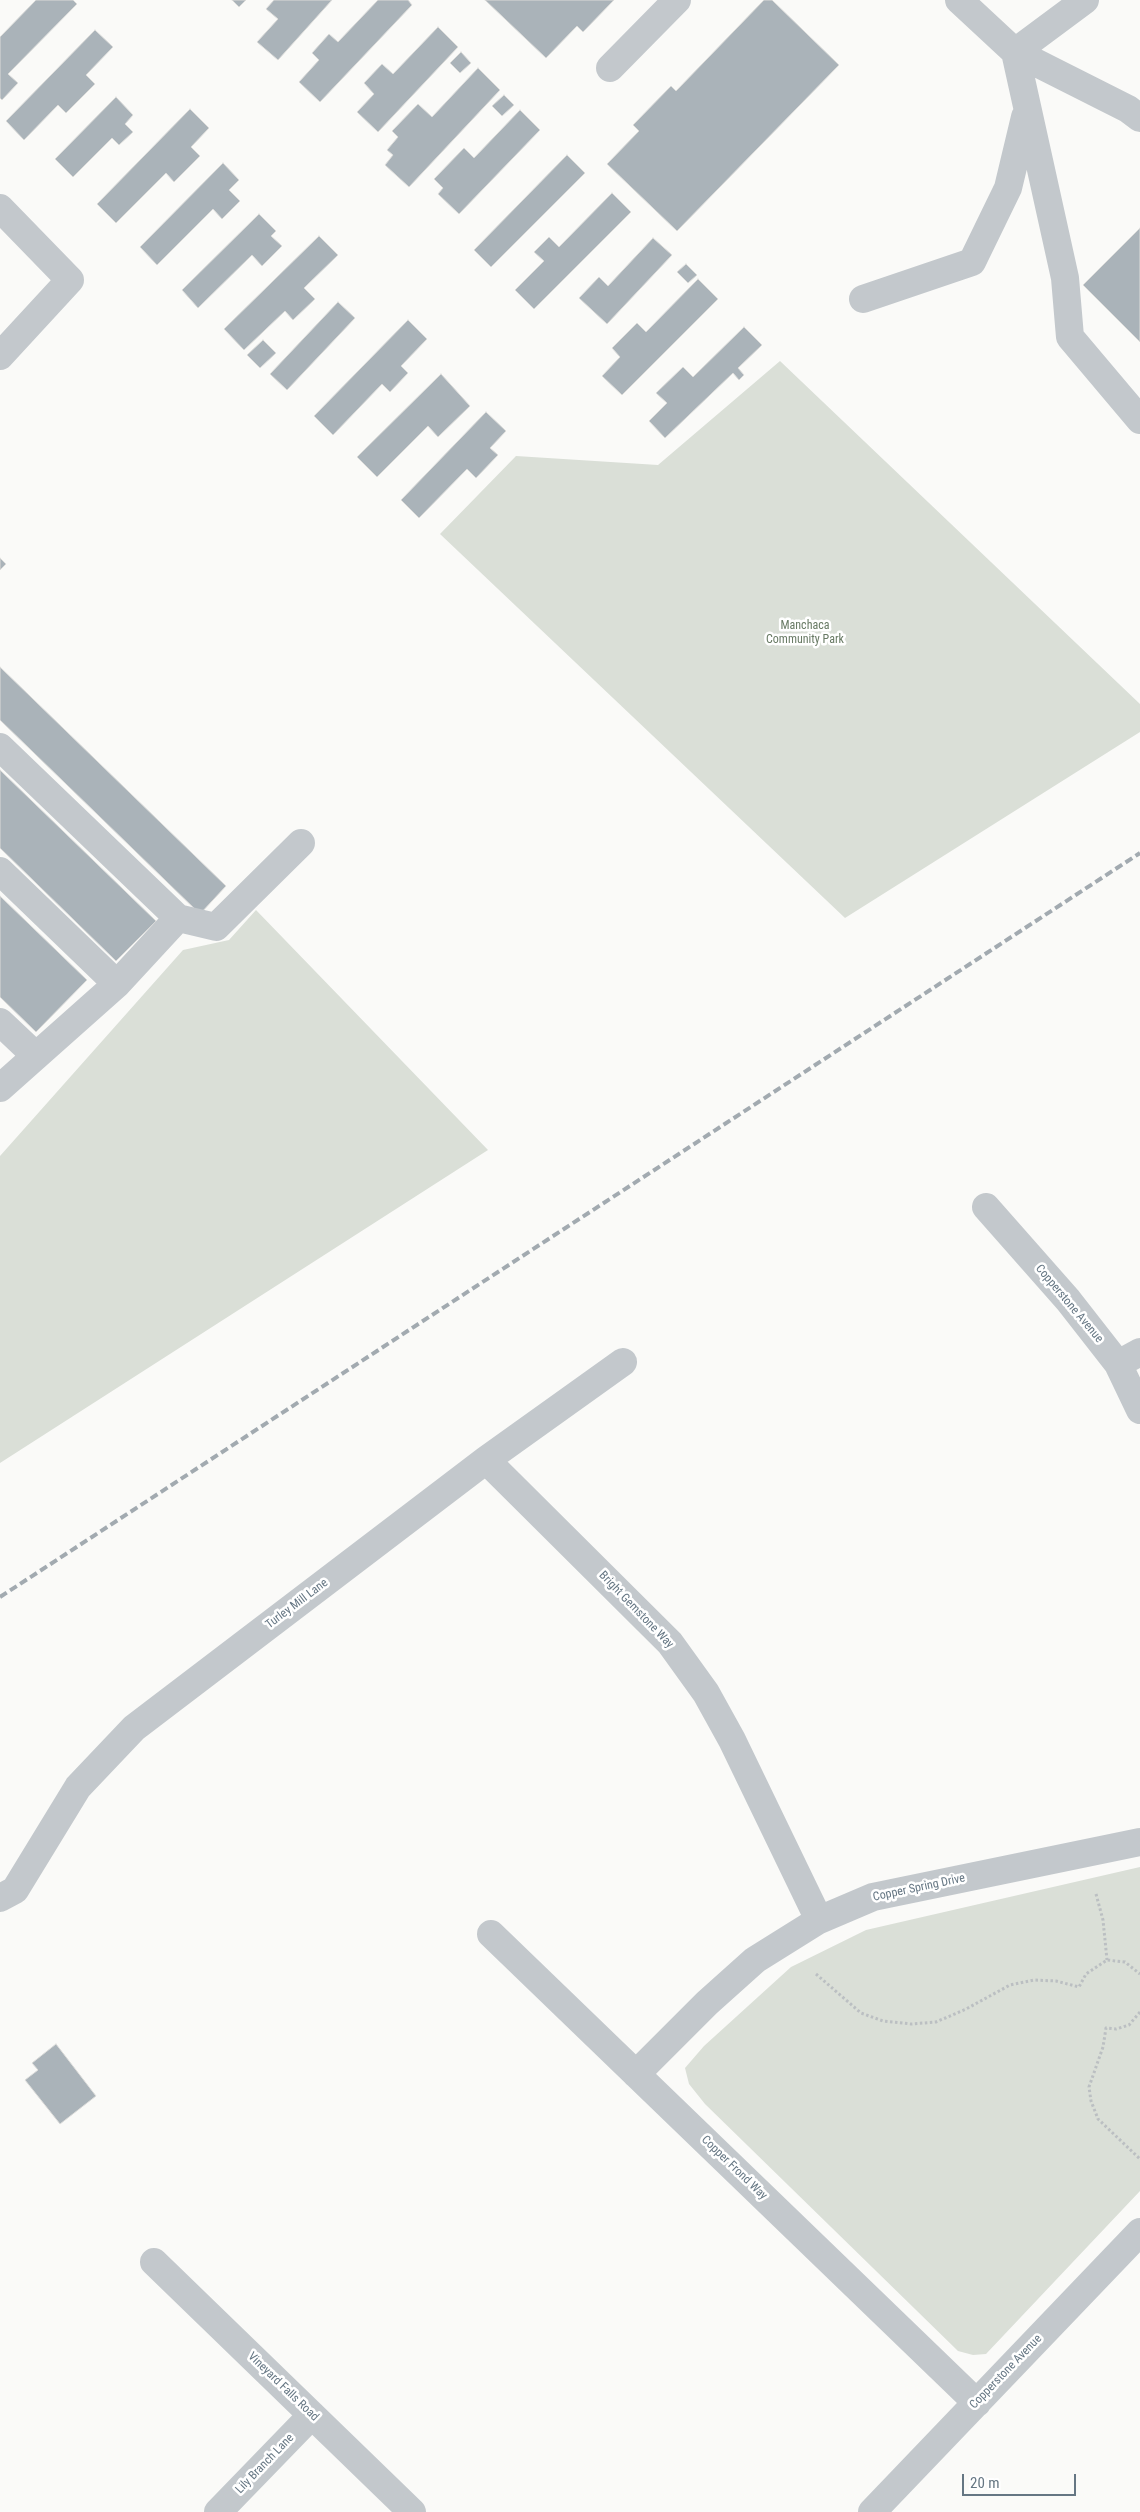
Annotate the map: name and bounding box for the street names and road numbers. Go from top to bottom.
street label: Copperstone Avenue [1032,1262,1106,1346]
street label: Bright Gemstone Way [596,1569,676,1651]
street label: Turley Mill Lane [263,1576,331,1632]
street label: Copper Spring Drive [872,1871,966,1905]
street label: Copper Frond Way [698,2133,770,2203]
street label: Copperstone Avenue [967,2332,1045,2412]
street label: Vineyard Falls Road [245,2350,321,2424]
street label: Lily Branch Lane [233,2431,297,2497]

